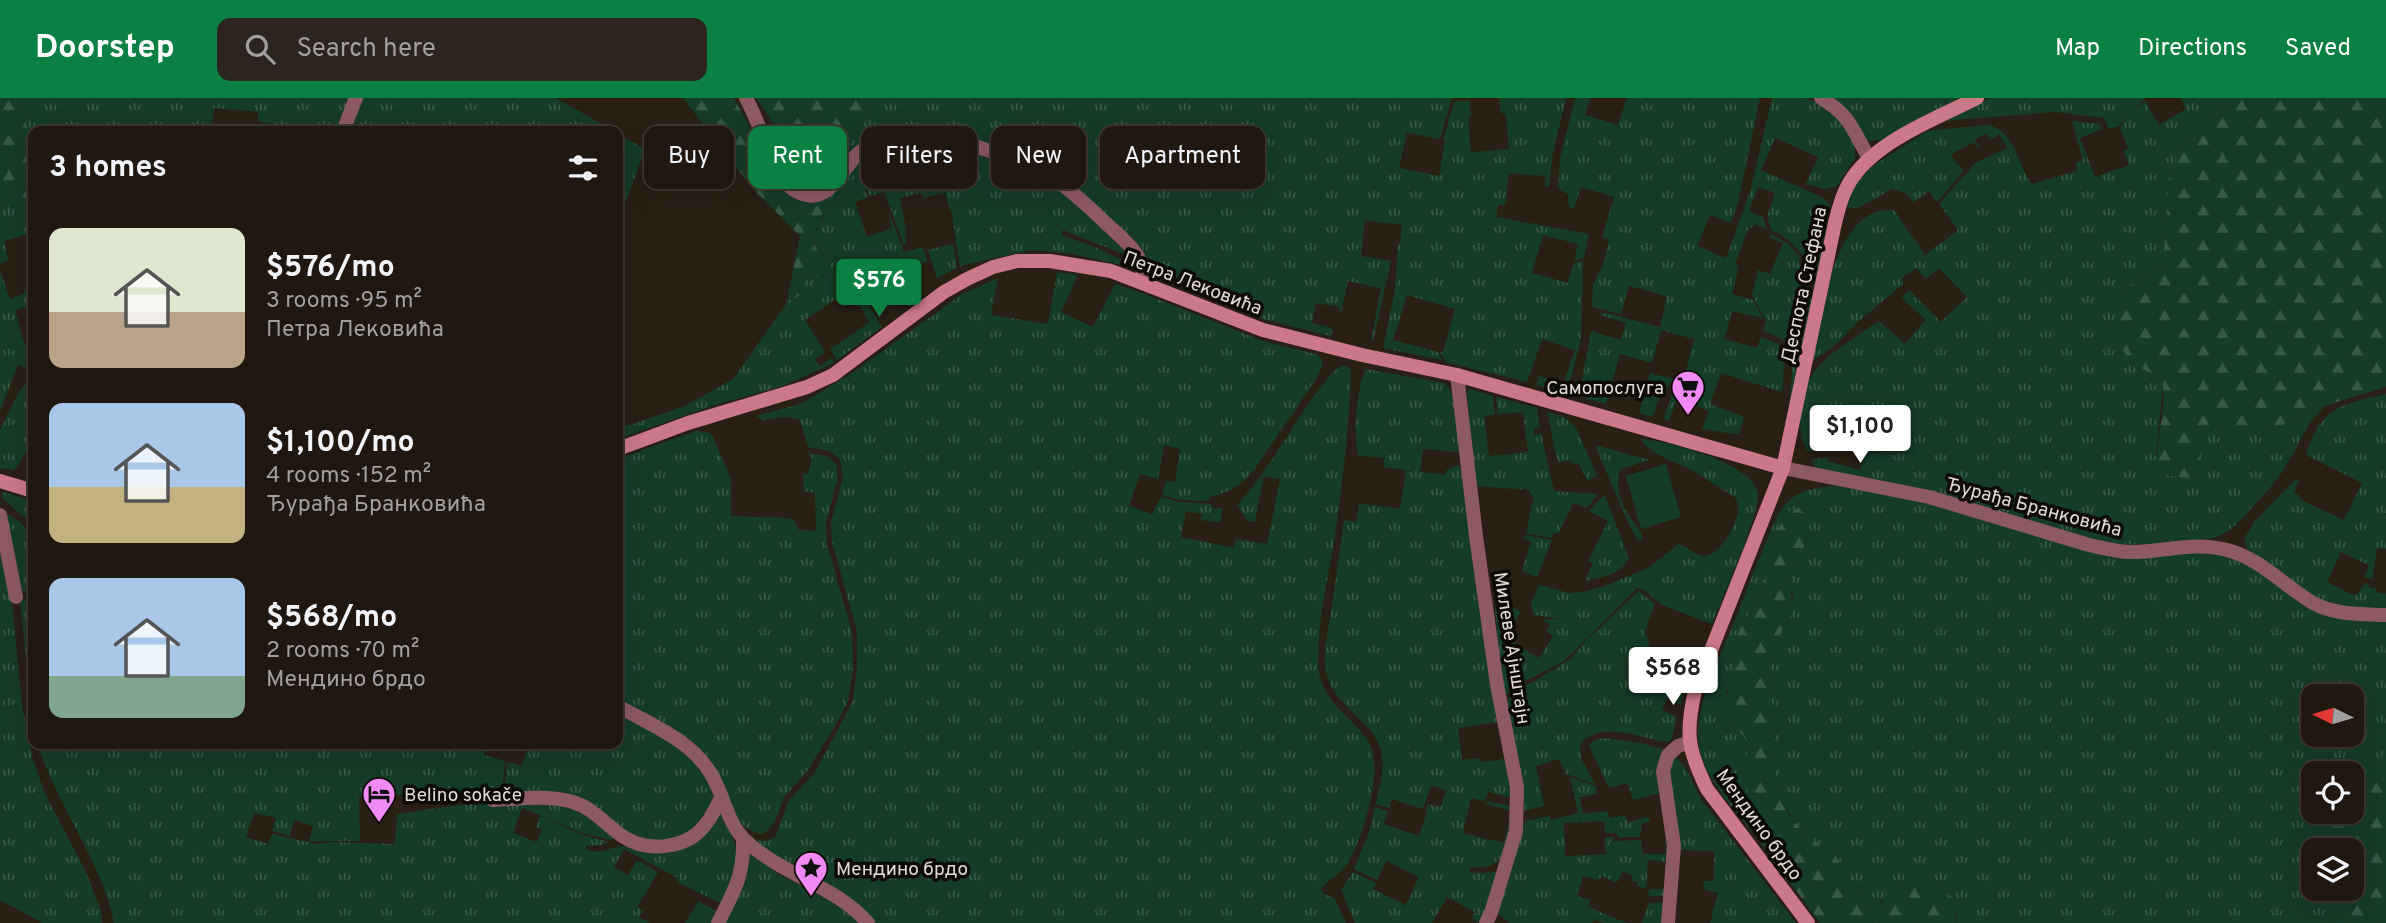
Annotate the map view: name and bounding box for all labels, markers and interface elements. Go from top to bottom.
search box [217,18,707,81]
text: Doorstep [35,28,175,70]
icon: search [241,30,279,68]
text: Search here [297,33,436,66]
text: Map [2055,34,2100,64]
text: Directions [2138,34,2247,64]
text: Saved [2285,34,2351,64]
chip: Buy [644,126,734,189]
chip: Rent [748,126,847,189]
chip: Filters [861,126,977,189]
chip: New [991,126,1086,189]
chip: Apartment [1100,126,1265,189]
icon: filters [564,149,602,187]
text: 3 homes [49,150,167,187]
street label: Деспота Стефана [1777,205,1833,366]
street label: Петра Лековића [1119,246,1265,321]
text: $576/mo [266,250,395,287]
icon: home [105,256,189,340]
pin: $576 [838,260,920,319]
text: $576 [852,267,906,296]
text: 3 rooms · 95 m² [266,287,422,316]
text: Петра Лековића [266,316,444,345]
supermarket icon: Самопослуга [1669,368,1707,417]
place label: Самопослуга [1546,377,1664,401]
pin: $1,100 [1803,406,1917,465]
text: $1,100 [1826,413,1894,442]
text: $1,100/mo [266,425,415,462]
icon: home [105,431,189,515]
text: 4 rooms · 152 m² [266,462,431,491]
street label: Ђурађа Бранковића [1943,473,2124,543]
text: Ђурађа Бранковића [266,491,486,520]
street label: Милеве Ајнштајн [1487,570,1535,726]
text: $568/mo [266,600,397,637]
icon: home [105,606,189,690]
text: 2 rooms · 70 m² [266,637,419,666]
pin: $568 [1632,648,1714,707]
text: $568 [1645,655,1701,684]
text: Мендино брдо [266,666,426,695]
north arrow [2301,684,2364,747]
map controls [2301,684,2364,901]
button: locate [2301,761,2364,824]
street label: Мендино брдо [1710,765,1807,886]
hotel icon: Belino sokače [360,775,398,824]
place label: Belino sokače [404,784,522,808]
button: layers [2301,838,2364,901]
place icon: Мендино брдо [792,849,830,898]
place label: Мендино брдо [836,858,968,882]

